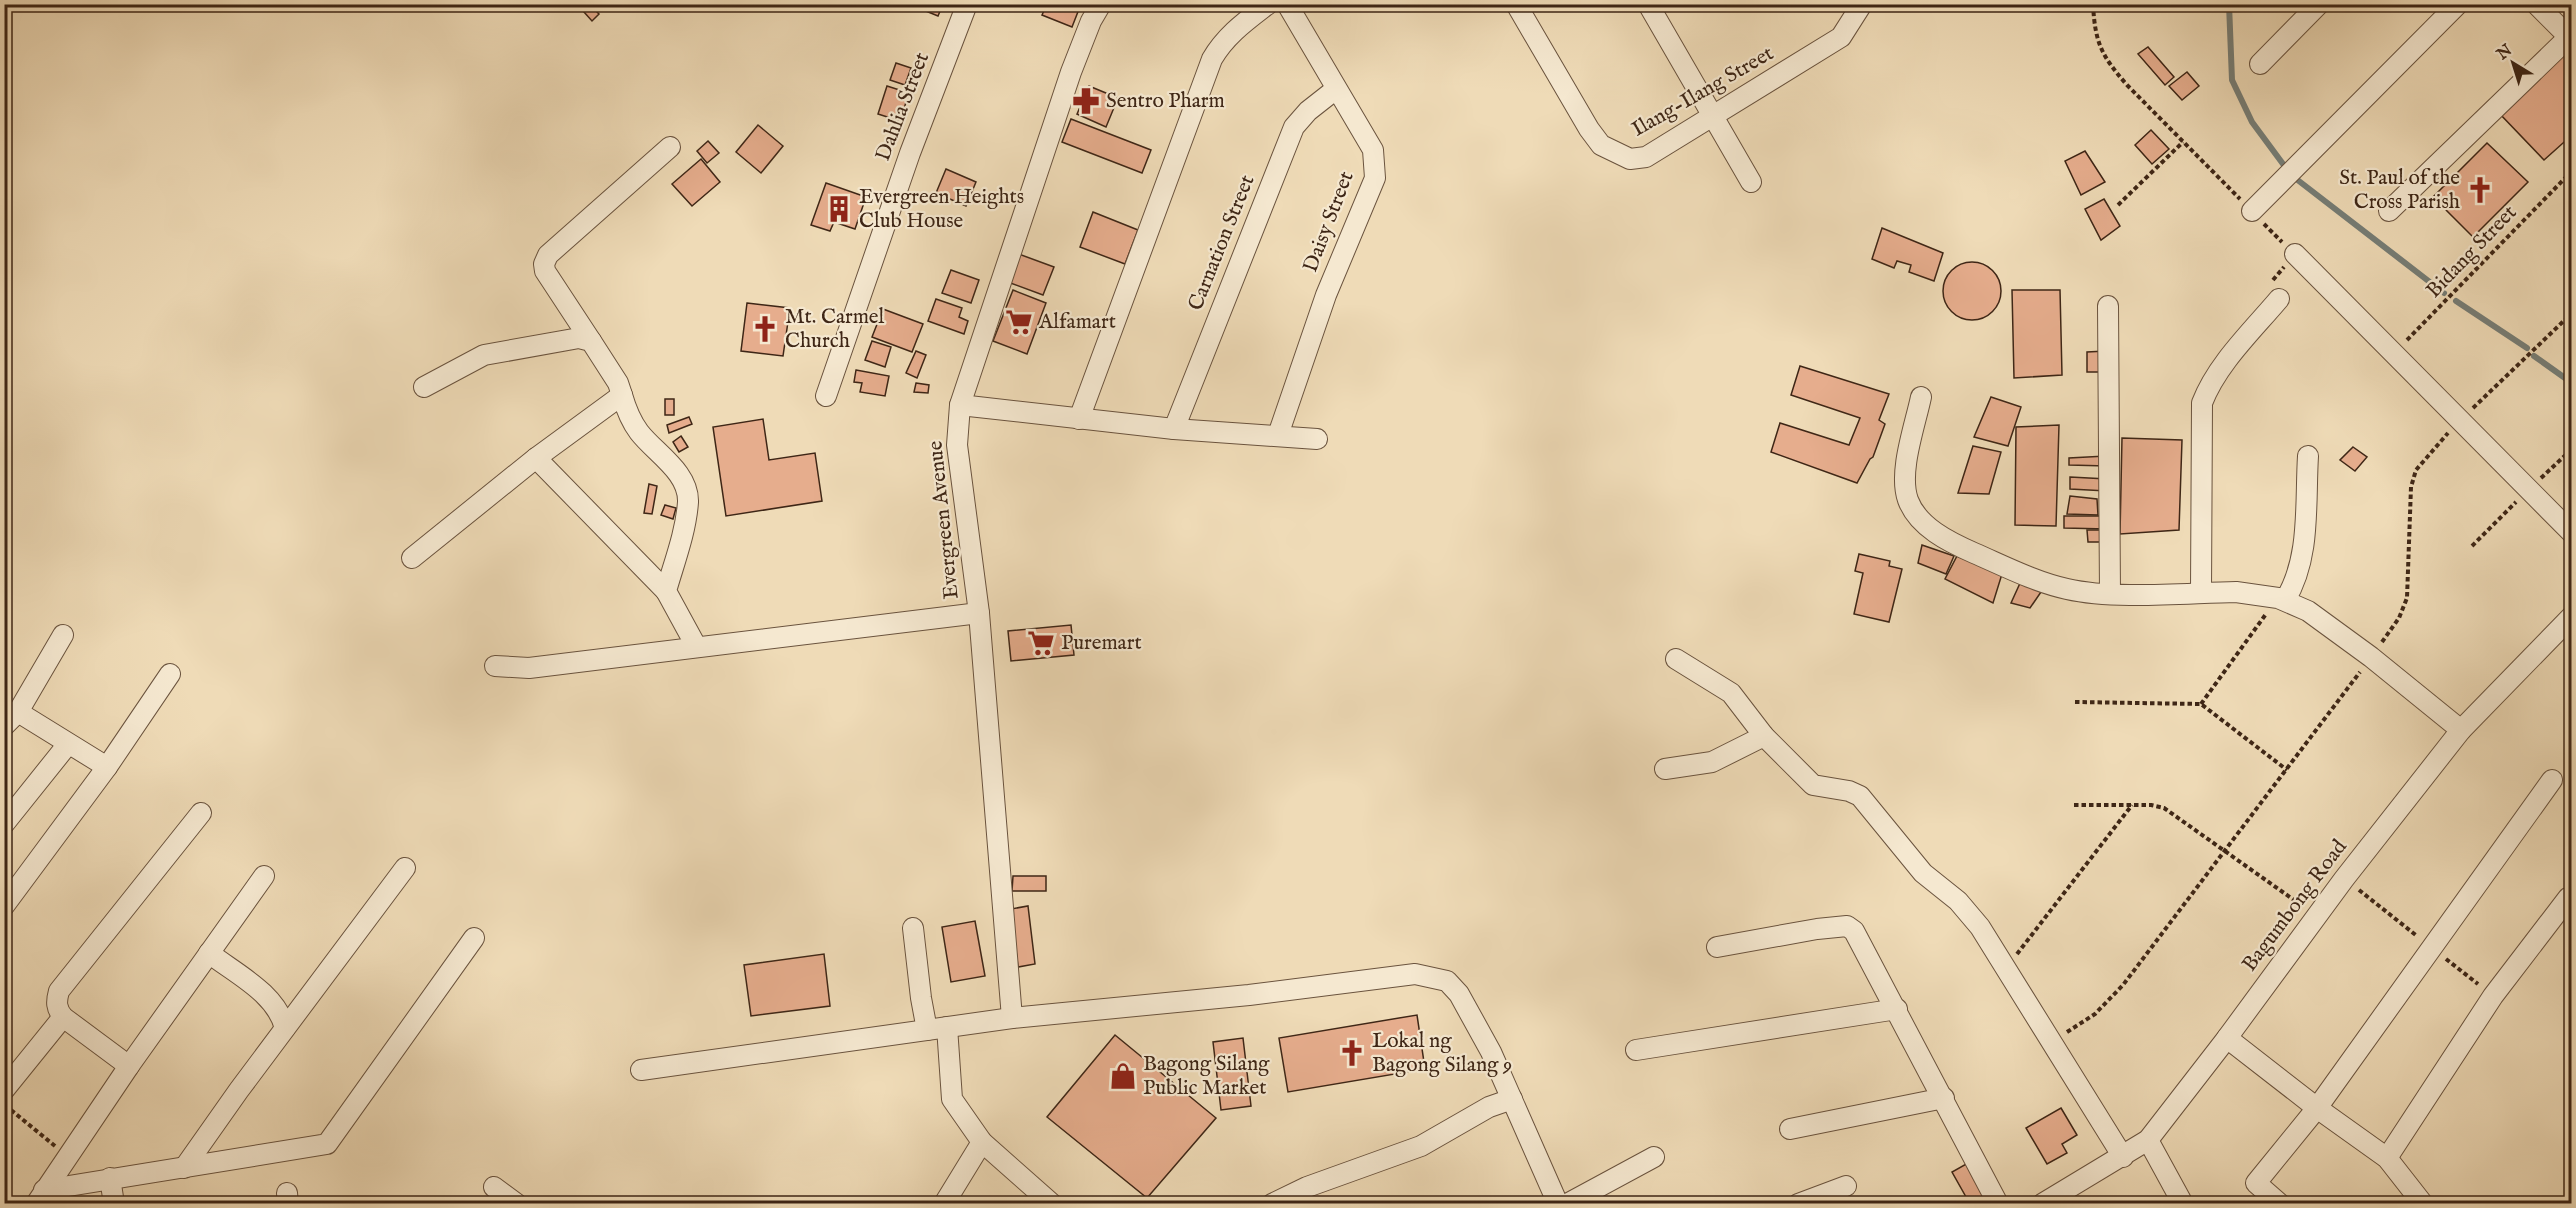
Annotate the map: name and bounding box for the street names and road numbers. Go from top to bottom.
street label: Ilang-Ilang Street [1627,40,1779,144]
street label: Dahlia Street [870,49,936,165]
street label: Daisy Street [1297,168,1361,276]
street label: Carnation Street [1183,171,1261,315]
street label: Bidang Street [2421,200,2523,304]
street label: Evergreen Avenue [922,439,966,601]
street label: Bagumbong Road [2237,834,2354,977]

